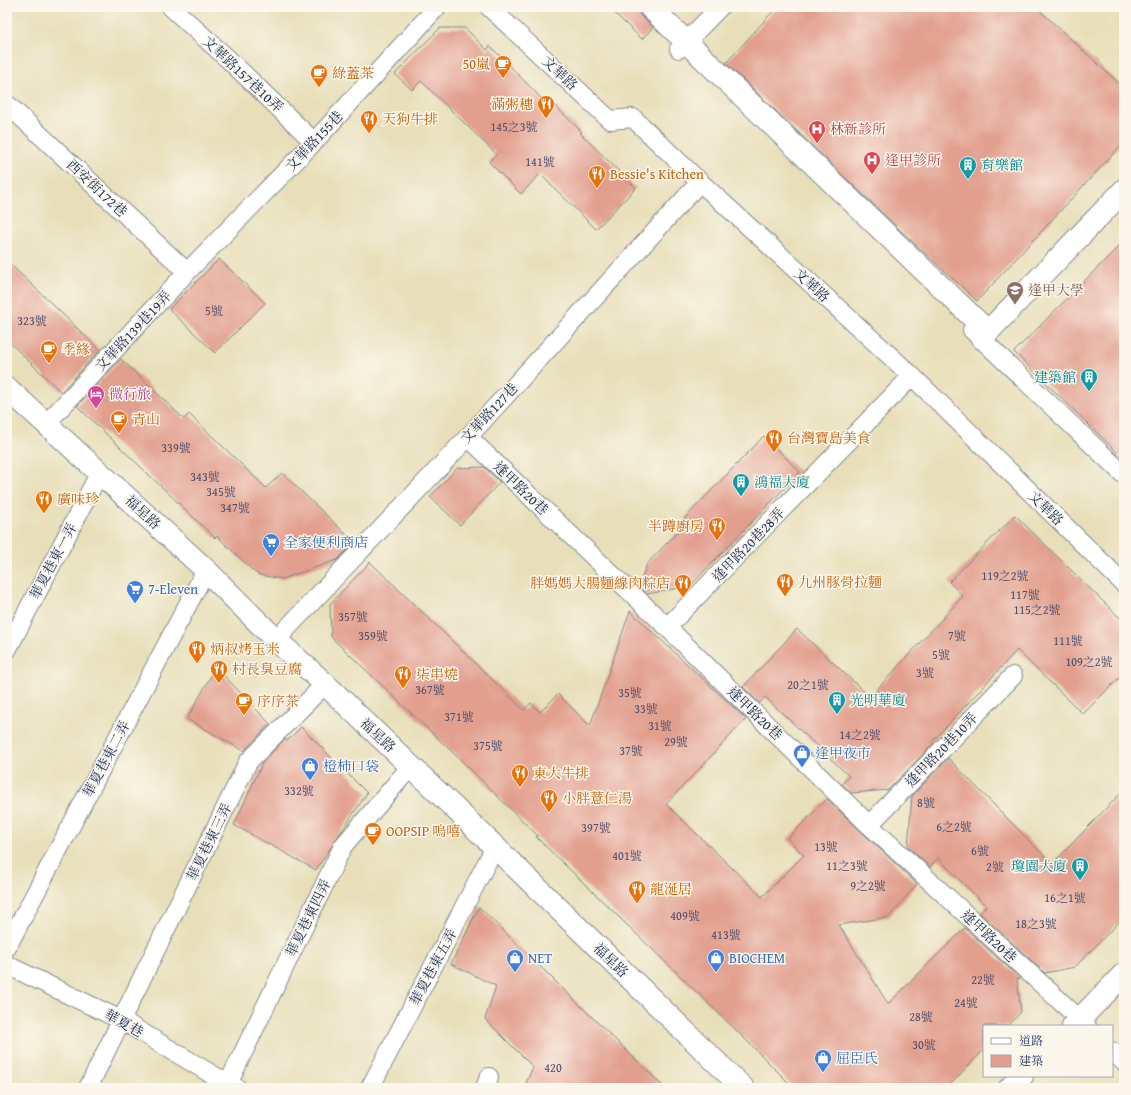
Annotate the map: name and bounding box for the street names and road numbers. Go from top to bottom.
street label: 文華路157巷10弄 [198,31,288,117]
street label: 文華路 [538,51,582,95]
street label: 文華路155巷 [281,106,347,176]
street label: 西安街172巷 [62,155,132,221]
street label: 文華路 [790,264,834,306]
street label: 文華路139巷19弄 [90,286,176,376]
street label: 文華路127巷 [456,378,522,448]
street label: 逢甲路20巷 [489,457,553,519]
street label: 文華路 [1024,486,1068,530]
street label: 福星路 [121,490,165,534]
street label: 逢甲路20巷28弄 [707,503,789,587]
street label: 華夏巷東一弄 [24,519,82,603]
street label: 逢甲路20巷 [723,682,787,744]
street label: 逢甲路20巷10弄 [900,708,982,792]
street label: 福星路 [356,713,400,757]
street label: 華夏巷東二弄 [77,717,135,801]
street label: 華夏巷東三弄 [182,800,236,884]
street label: 華夏巷東四弄 [281,876,335,960]
street label: 逢甲路20巷 [957,905,1021,967]
street label: 華夏巷東五弄 [404,925,462,1009]
street label: 福星路 [589,938,633,982]
street label: 華夏巷 [101,1004,147,1042]

